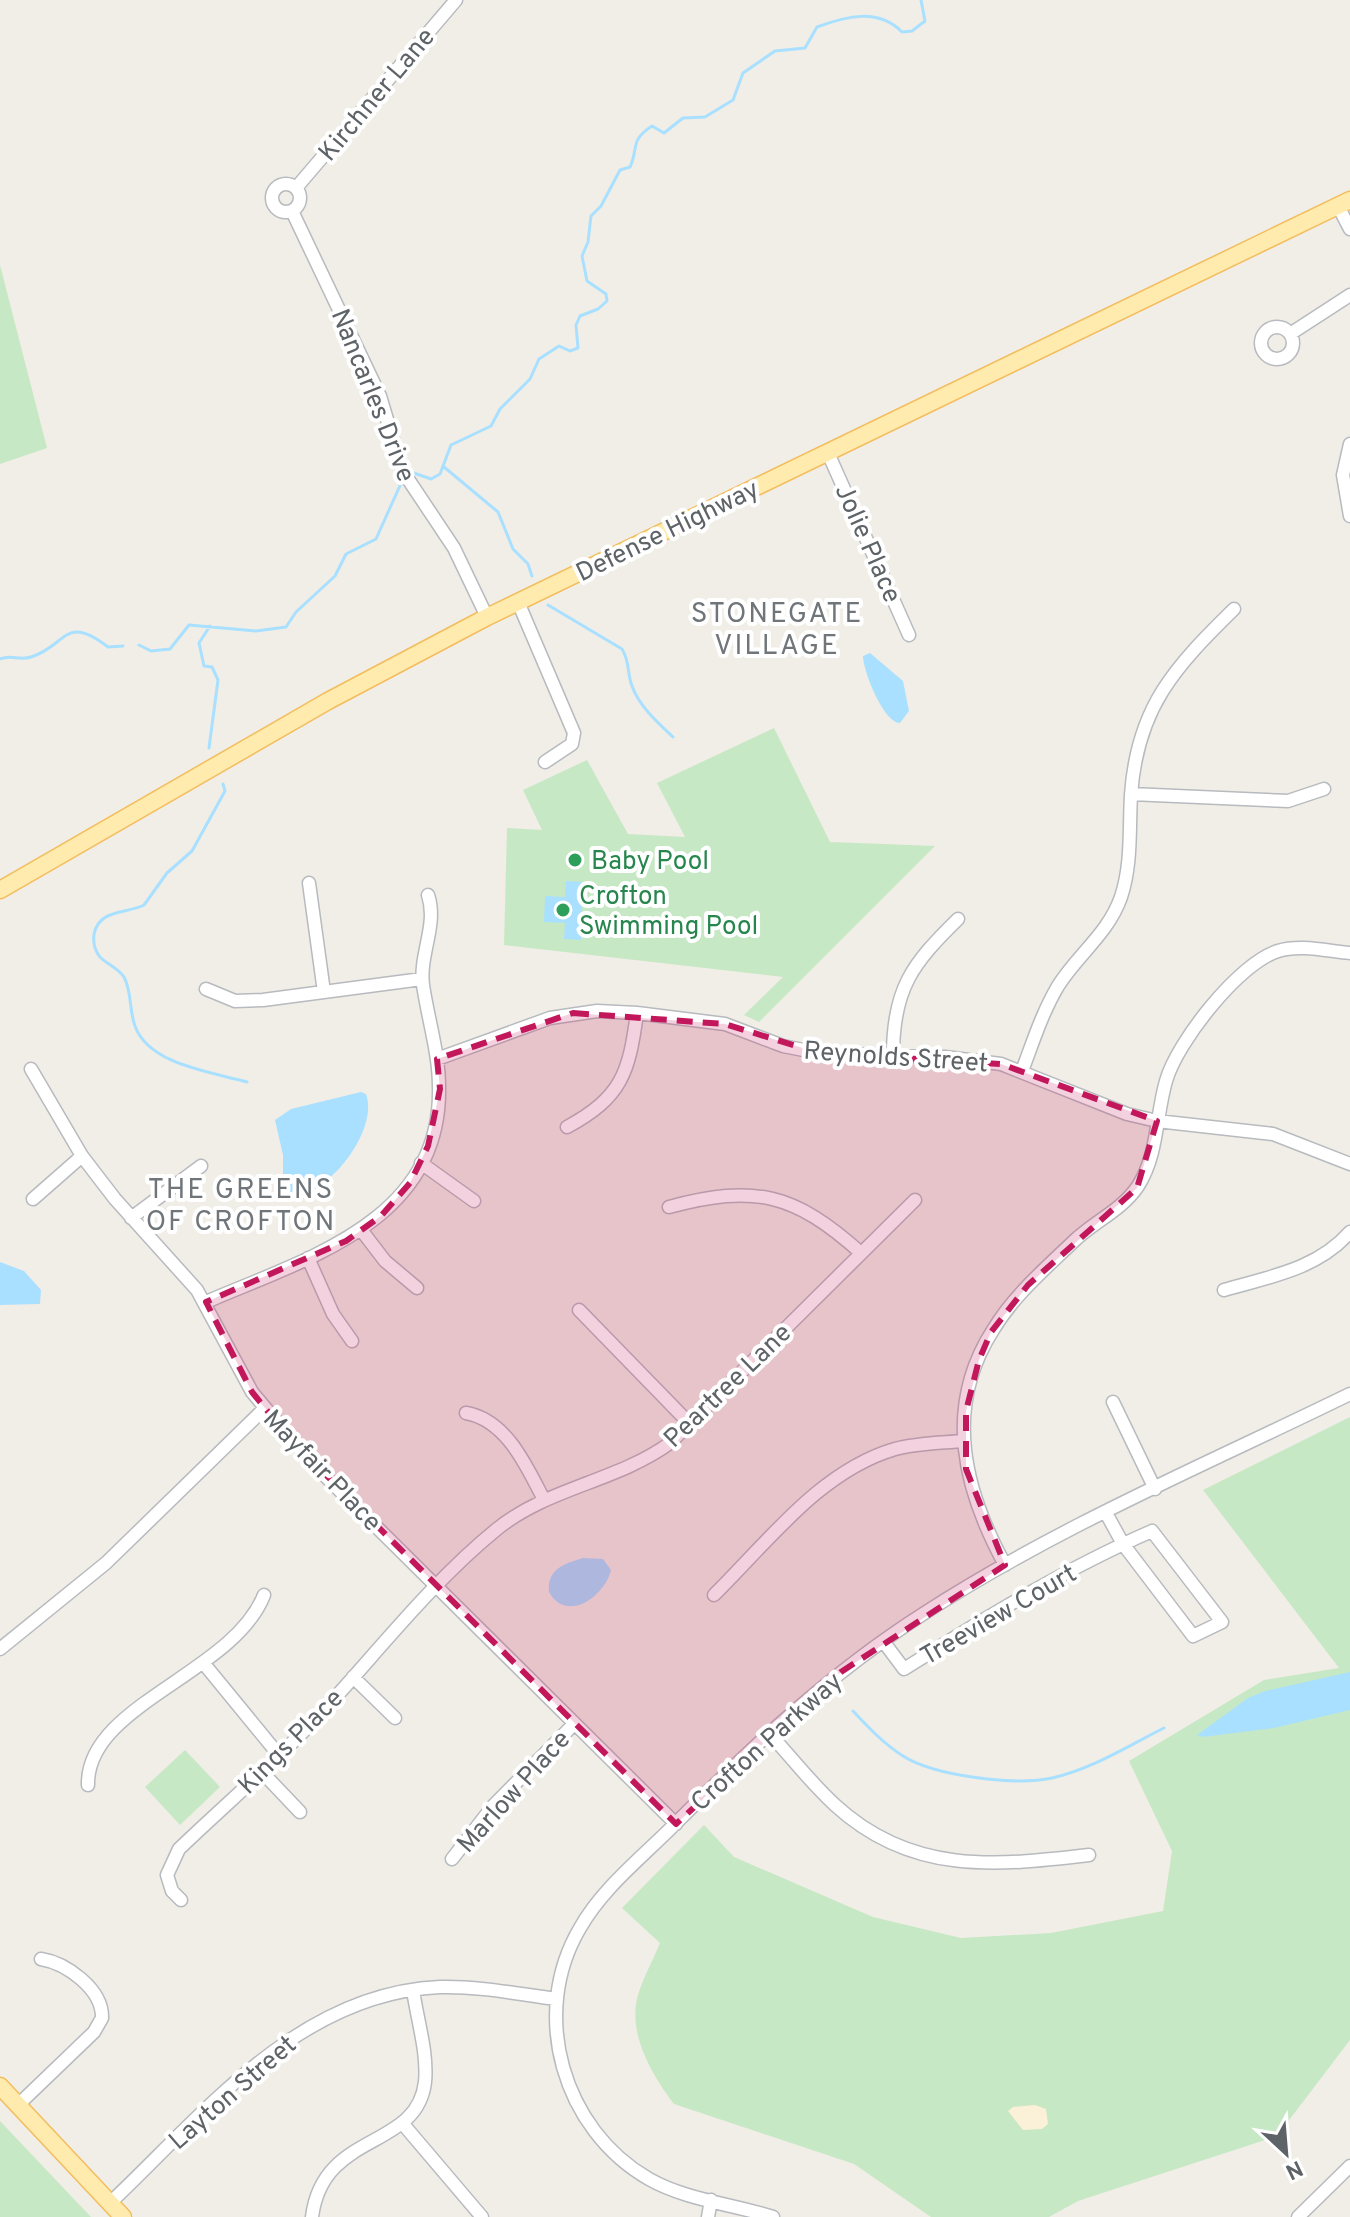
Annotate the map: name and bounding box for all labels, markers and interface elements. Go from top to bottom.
street label: Kirchner Lane [312,22,443,169]
street label: Nancarles Drive [322,305,421,487]
street label: Defense Highway [571,474,765,591]
street label: Jolie Place [826,479,908,609]
district label: STONEGATE VILLAGE [691,597,863,665]
place label: Baby Pool [591,846,709,879]
marker: Baby Pool [566,851,584,869]
place label: Crofton Swimming Pool [579,881,758,944]
marker: Crofton Swimming Pool [554,901,572,919]
street label: Reynolds Street [802,1036,989,1081]
district label: THE GREENS OF CROFTON [146,1173,336,1241]
street label: Peartree Lane [658,1318,800,1456]
street label: Mayfair Place [255,1404,388,1540]
street label: Treeview Court [915,1558,1083,1674]
street label: Crofton Parkway [685,1666,850,1820]
street label: Kings Place [232,1683,352,1803]
street label: Marlow Place [451,1724,579,1861]
street label: Layton Street [163,2029,304,2158]
north arrow [1246,2113,1326,2193]
text: N [1281,2153,1307,2184]

